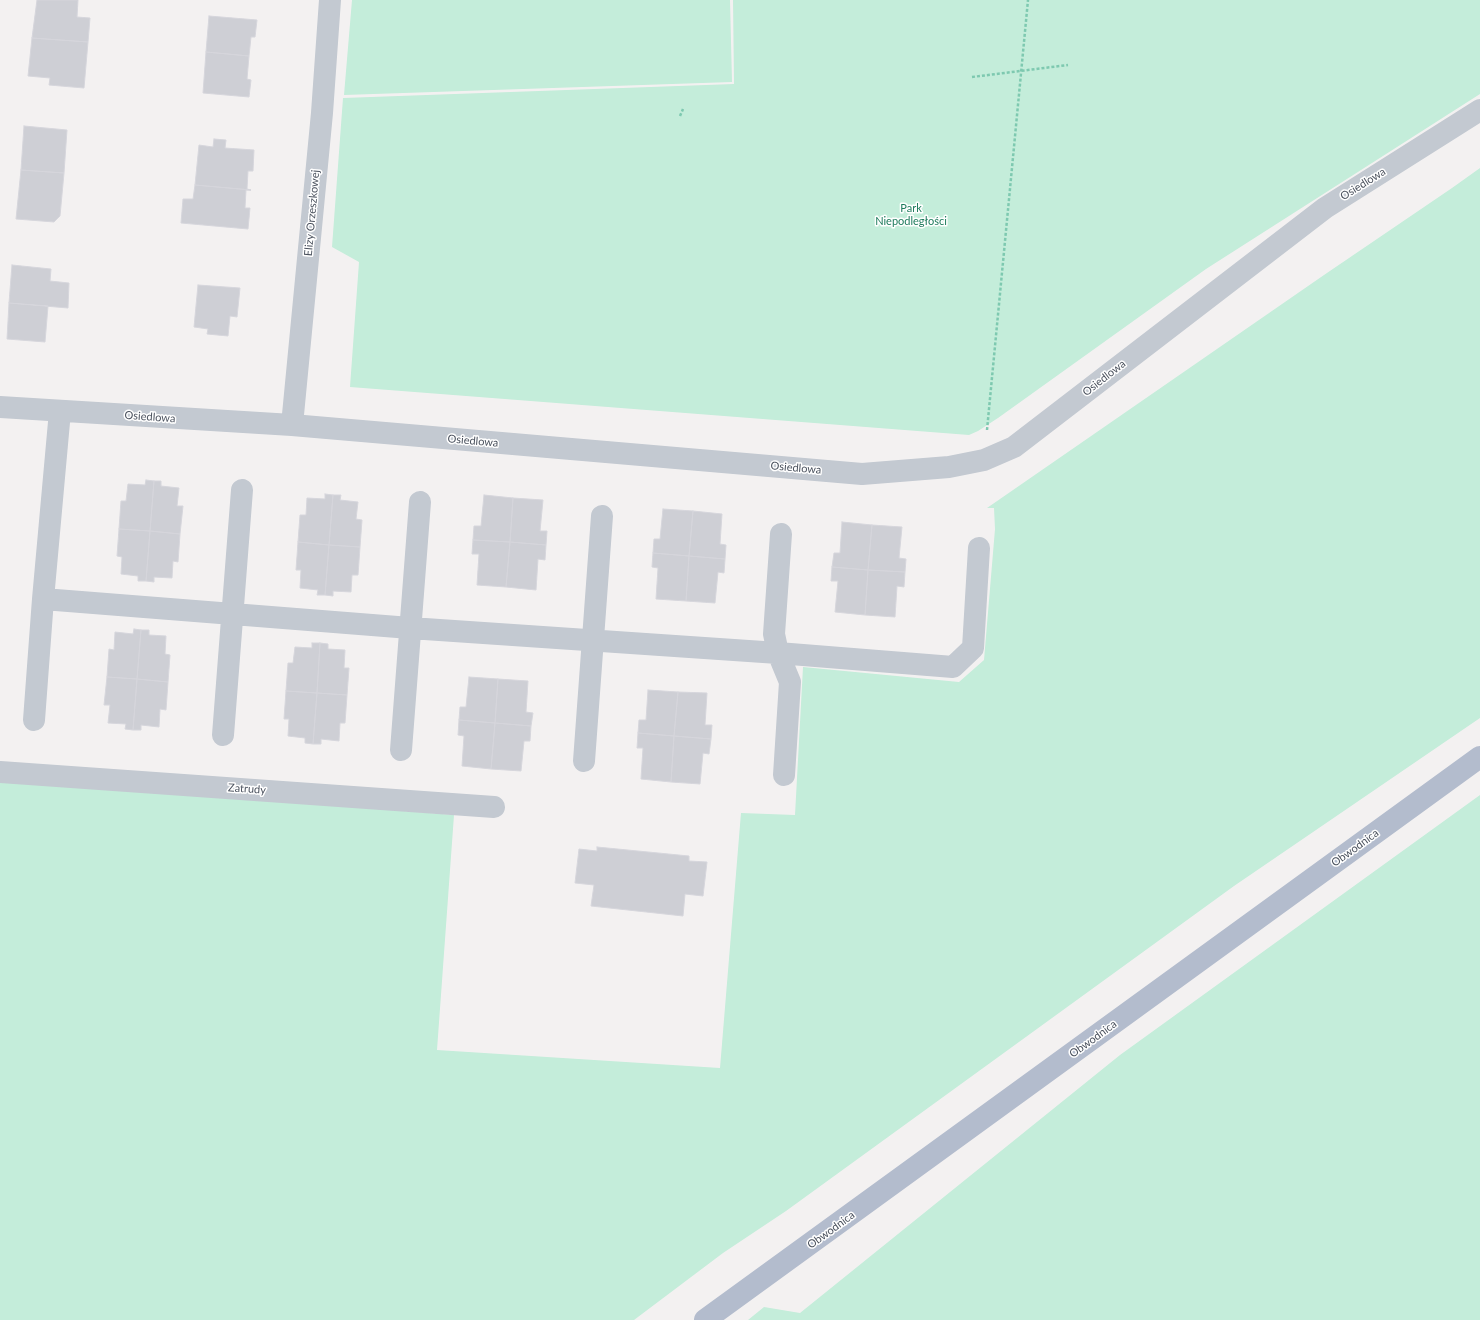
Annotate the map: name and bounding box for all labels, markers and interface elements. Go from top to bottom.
street label: Osiedlowa [1338,165,1388,203]
street label: Elizy Orzeszkowej [302,169,322,257]
park label: Park Niepodległości [875,201,947,227]
street label: Osiedlowa [1080,357,1128,399]
street label: Osiedlowa [124,409,176,425]
street label: Osiedlowa [447,432,499,450]
street label: Osiedlowa [770,459,822,477]
street label: Zatrudy [228,781,266,797]
street label: Obwodnica [1329,826,1381,870]
street label: Obwodnica [1067,1017,1119,1061]
street label: Obwodnica [805,1208,857,1252]

